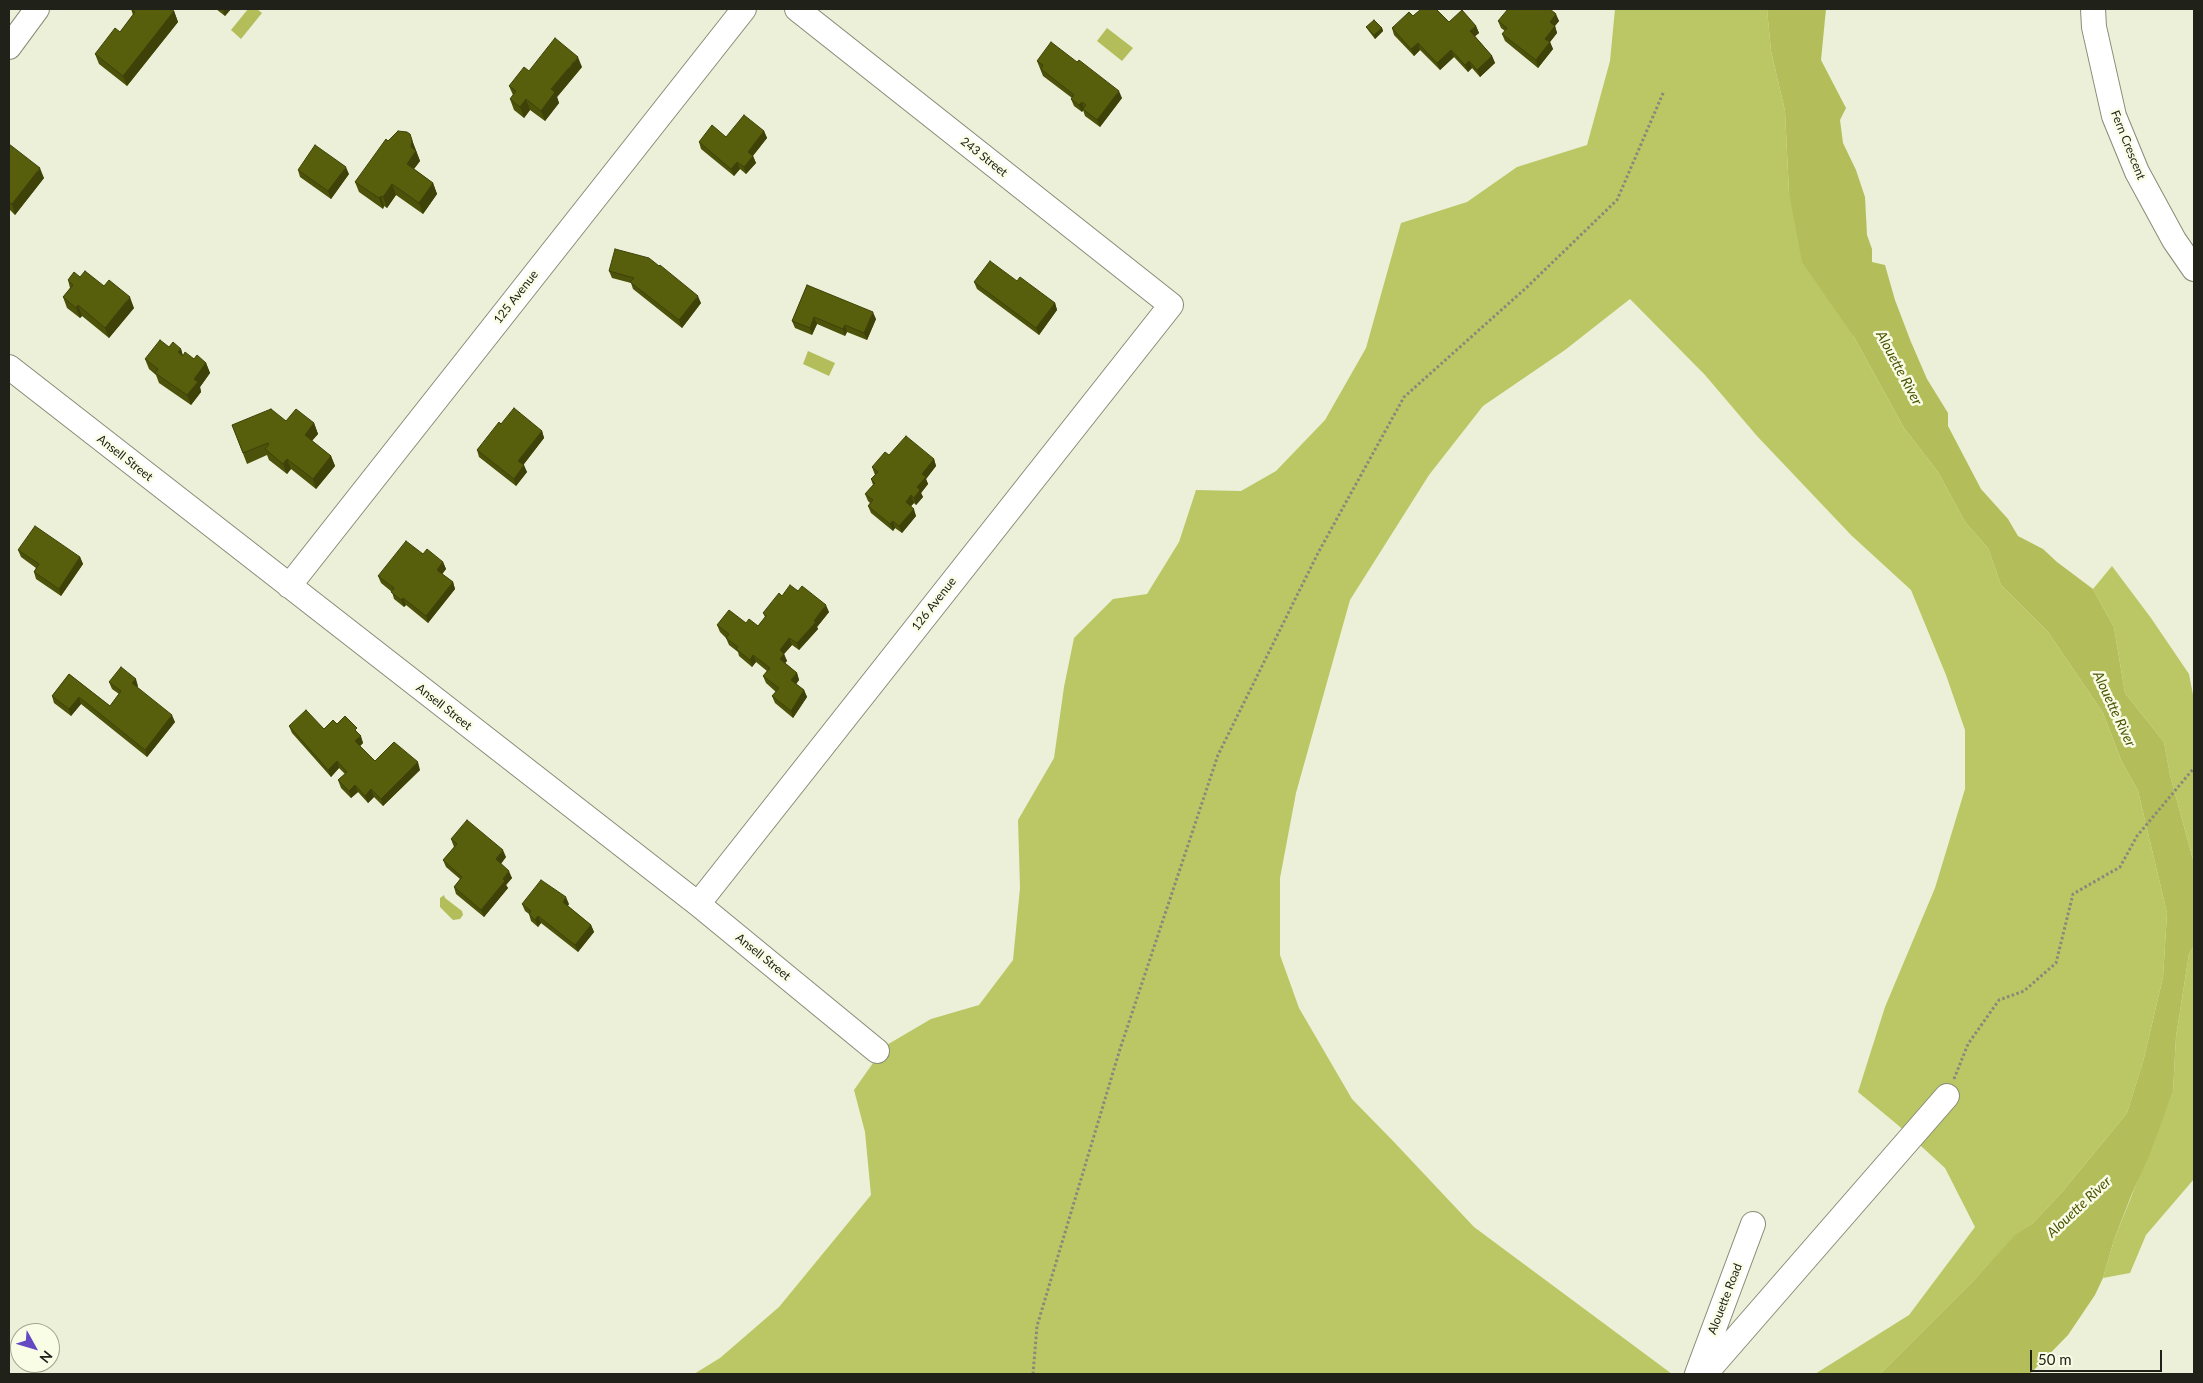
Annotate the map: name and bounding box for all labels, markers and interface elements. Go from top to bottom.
street label: Fern Crescent [2108,108,2148,182]
street label: 243 Street [958,134,1010,180]
street label: 125 Avenue [491,267,541,327]
water label: Alouette River [1872,328,1926,408]
street label: Ansell Street [94,432,156,484]
street label: 126 Avenue [909,574,959,634]
water label: Alouette River [2089,668,2139,750]
street label: Ansell Street [413,681,475,733]
street label: Ansell Street [733,930,793,984]
water label: Alouette River [2043,1173,2115,1241]
street label: Alouette Road [1705,1261,1745,1337]
north arrow [10,1323,60,1373]
scale bar [2033,1340,2166,1372]
text: N [36,1348,56,1367]
text: 50 m [2038,1350,2072,1368]

